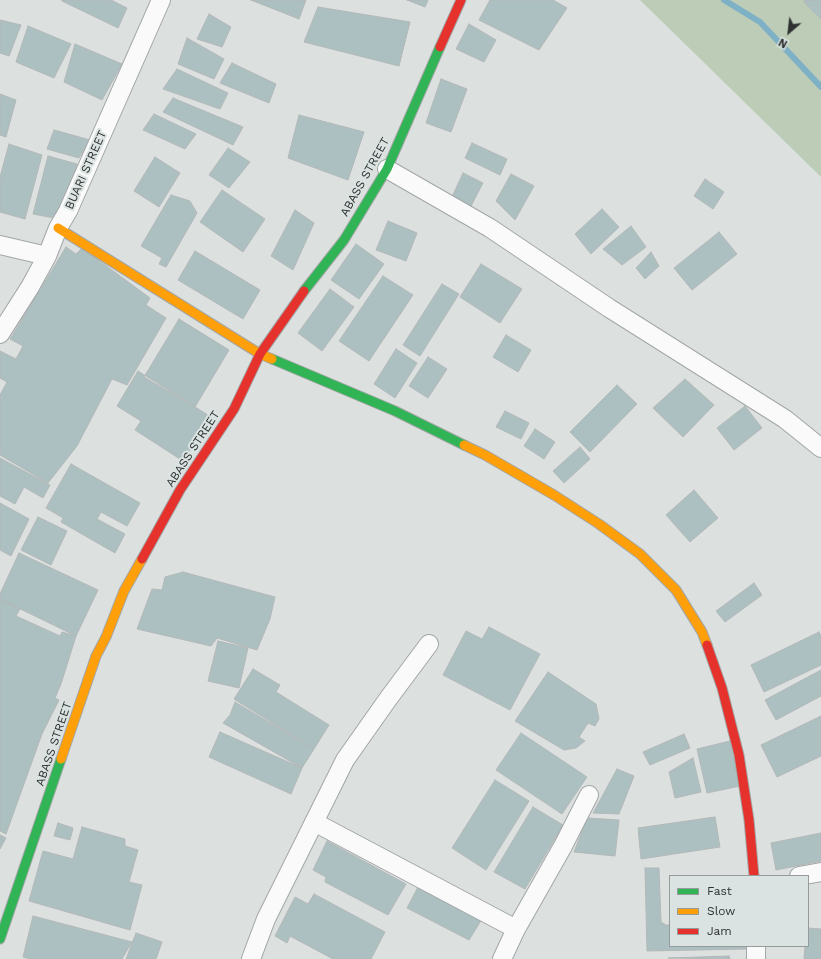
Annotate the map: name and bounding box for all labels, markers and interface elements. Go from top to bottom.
north arrow [769,12,809,52]
text: N [776,35,790,51]
street label: BUARI STREET [62,128,110,212]
street label: ABASS STREET [337,135,393,219]
street label: ABASS STREET [163,408,223,490]
street label: ABASS STREET [33,700,75,788]
legend [669,875,809,947]
text: Fast [707,884,732,898]
text: Slow [707,904,735,918]
text: Jam [707,924,732,938]

